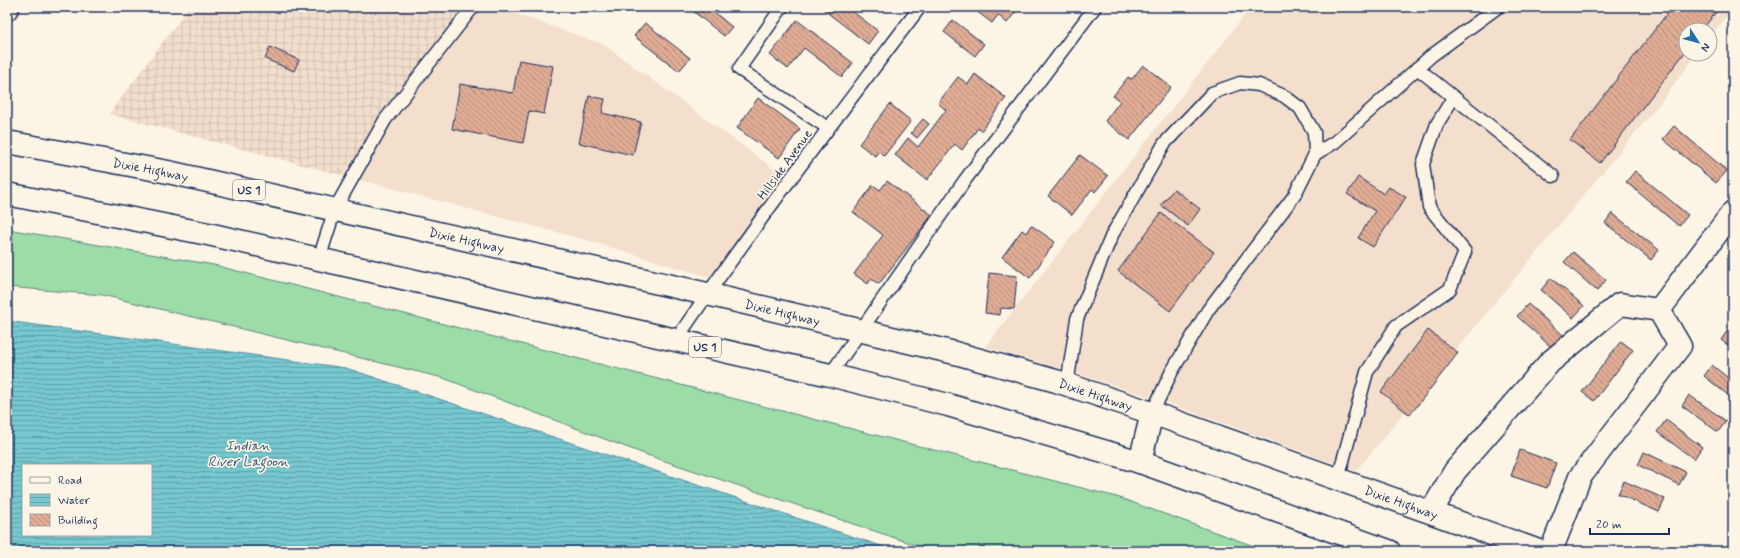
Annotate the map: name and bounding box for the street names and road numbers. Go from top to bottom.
street label: Hillside Avenue [754,126,817,204]
street label: Dixie Highway [111,155,190,186]
road number: US 1 [233,180,265,200]
street label: Dixie Highway [427,224,506,258]
street label: Dixie Highway [743,296,822,331]
road number: US 1 [689,337,721,357]
street label: Dixie Highway [1056,375,1135,416]
street label: Dixie Highway [1362,482,1440,524]

